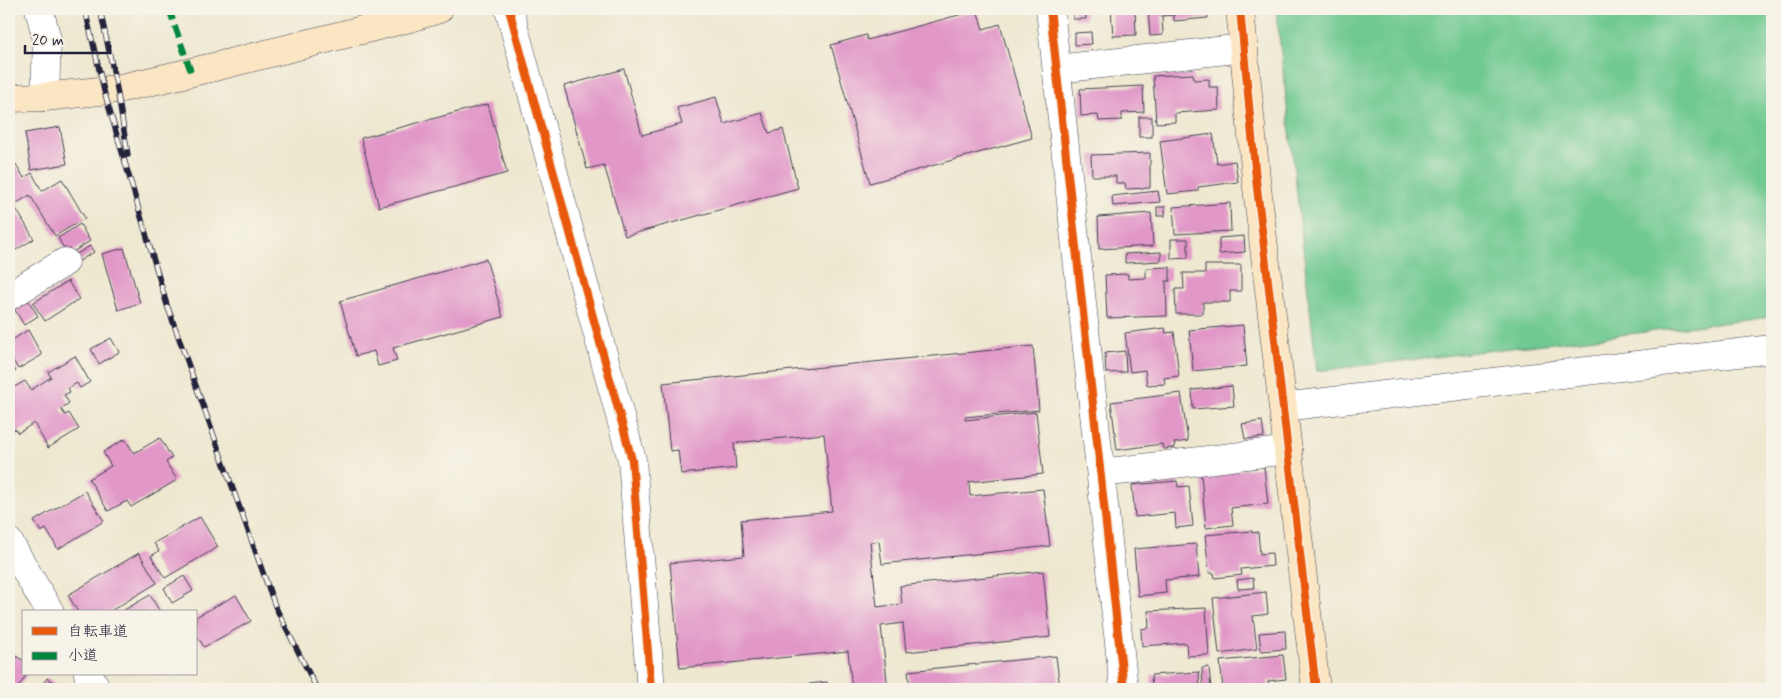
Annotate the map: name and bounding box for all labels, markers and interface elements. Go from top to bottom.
scale bar [25,22,110,54]
text: 20 m [32,31,64,51]
legend [22,610,198,676]
text: 自転車道 [68,622,128,642]
text: 小道 [68,646,98,666]

